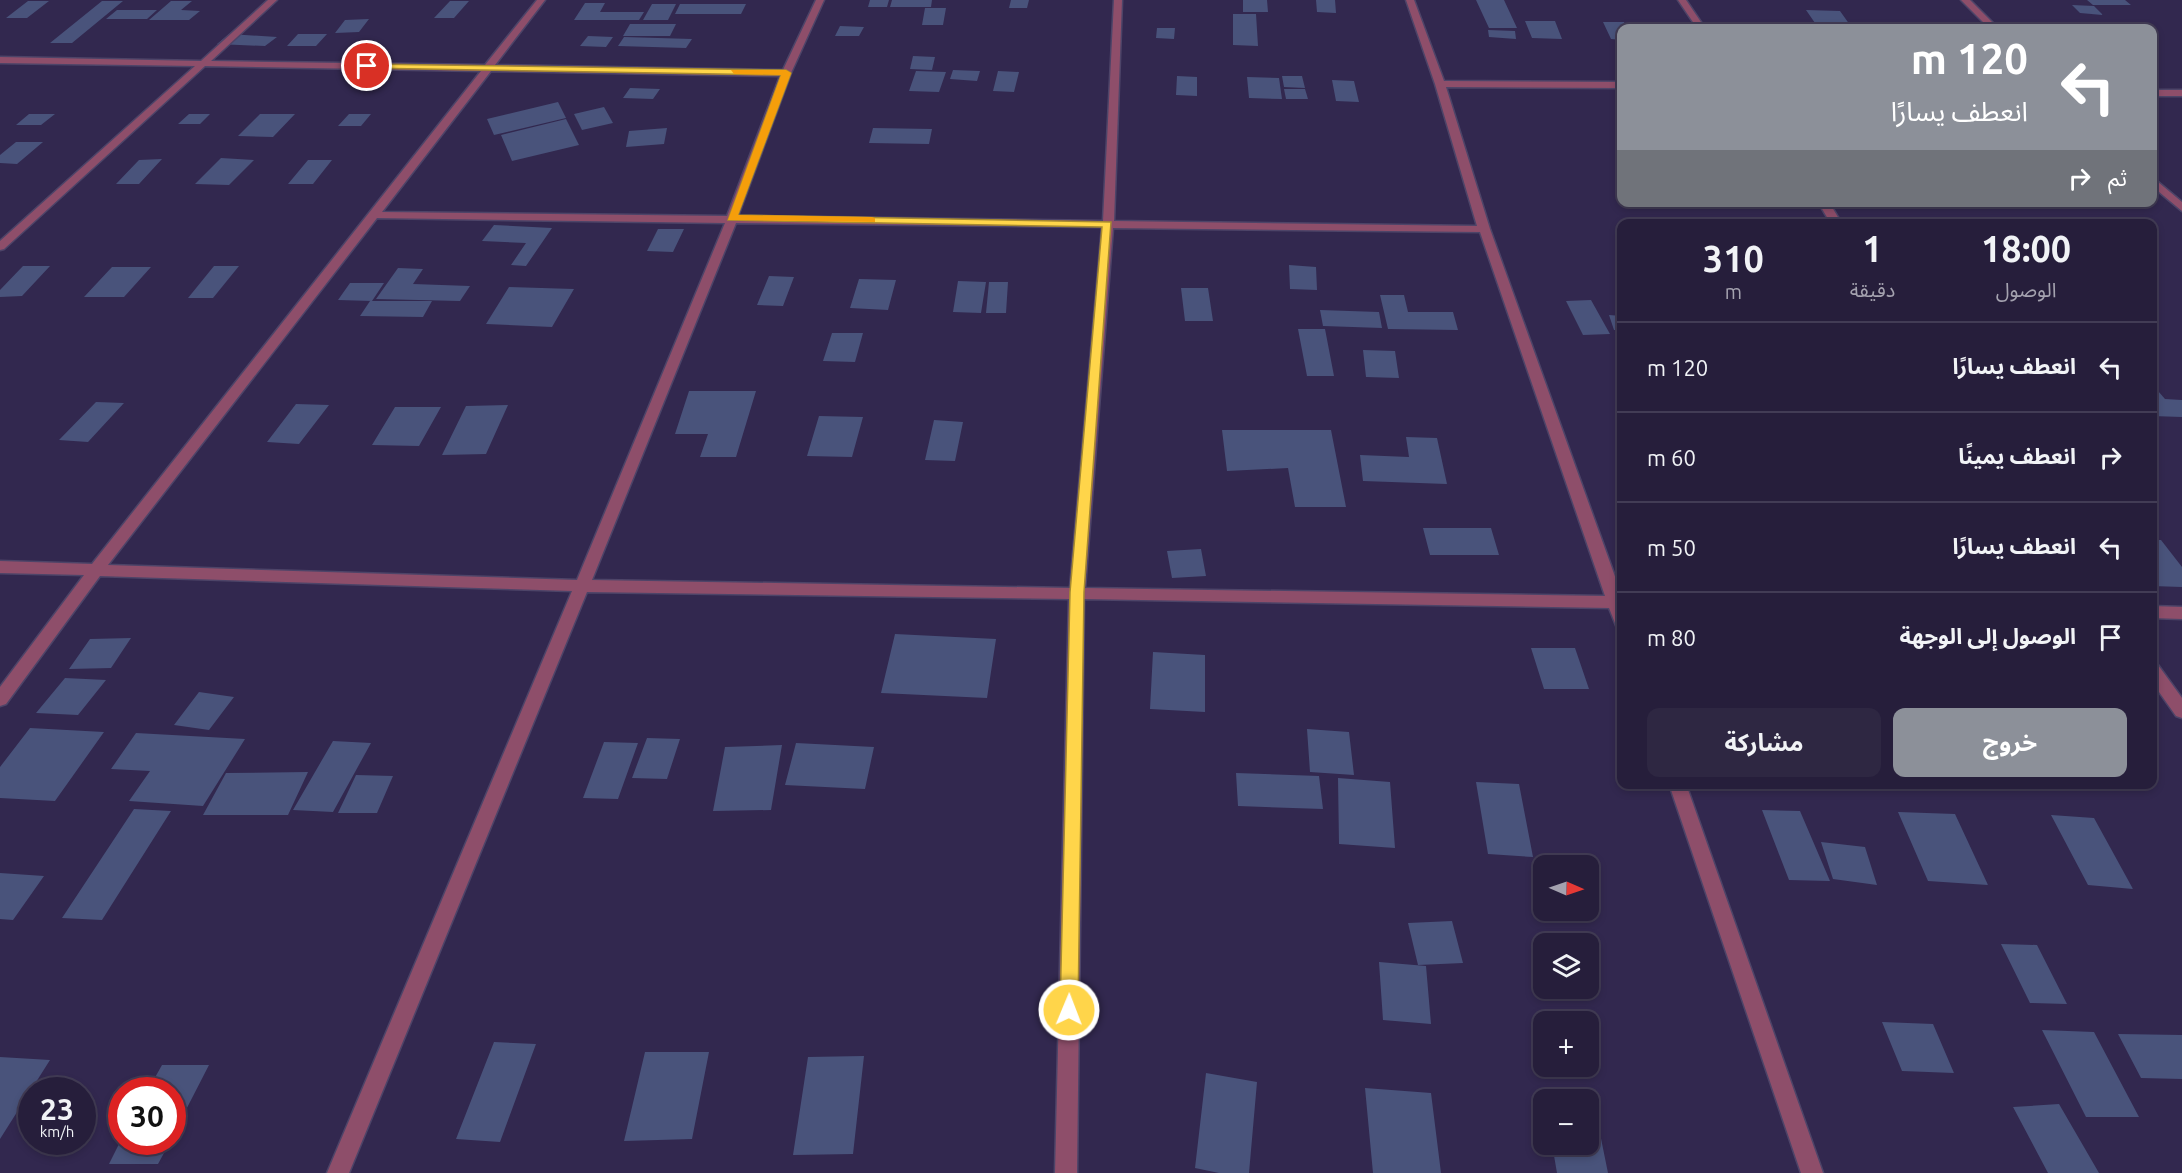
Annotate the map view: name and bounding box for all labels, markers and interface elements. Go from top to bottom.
text: 120 m [1911,35,2028,82]
pin [341,40,392,91]
icon: left [2049,48,2127,126]
icon: arrive [350,49,383,82]
text: انعطف يسارًا [1891,96,2028,126]
icon: right [2063,162,2096,195]
text: ثم [2108,165,2127,190]
text: 1 [1862,228,1883,269]
text: 18:00 [1981,228,2071,269]
text: 310 [1703,238,1764,279]
text: دقيقة [1850,278,1895,301]
text: الوصول [1996,278,2057,301]
text: m [1725,280,1742,303]
icon: left [2094,351,2127,384]
text: انعطف يسارًا [1953,353,2076,378]
text: 120 m [1647,355,1708,380]
icon: right [2094,441,2127,474]
text: انعطف يمينًا [1958,443,2076,468]
text: 60 m [1647,445,1696,470]
icon: left [2094,531,2127,564]
text: انعطف يسارًا [1953,533,2076,558]
text: 50 m [1647,535,1696,560]
icon: arrive [2094,621,2127,654]
text: الوصول إلى الوجهة [1899,623,2076,648]
text: 80 m [1647,625,1696,650]
button: مشاركة [1647,708,1881,777]
button: خروج [1893,708,2127,777]
north arrow [1533,855,1599,921]
map controls [1533,855,1599,1155]
button: layers [1533,933,1599,999]
position arrow [1037,978,1101,1042]
button: + [1533,1011,1599,1077]
speed limit sign: 30 [108,1077,186,1155]
button: − [1533,1089,1599,1155]
text: 23 [40,1092,74,1126]
text: km/h [40,1123,74,1140]

